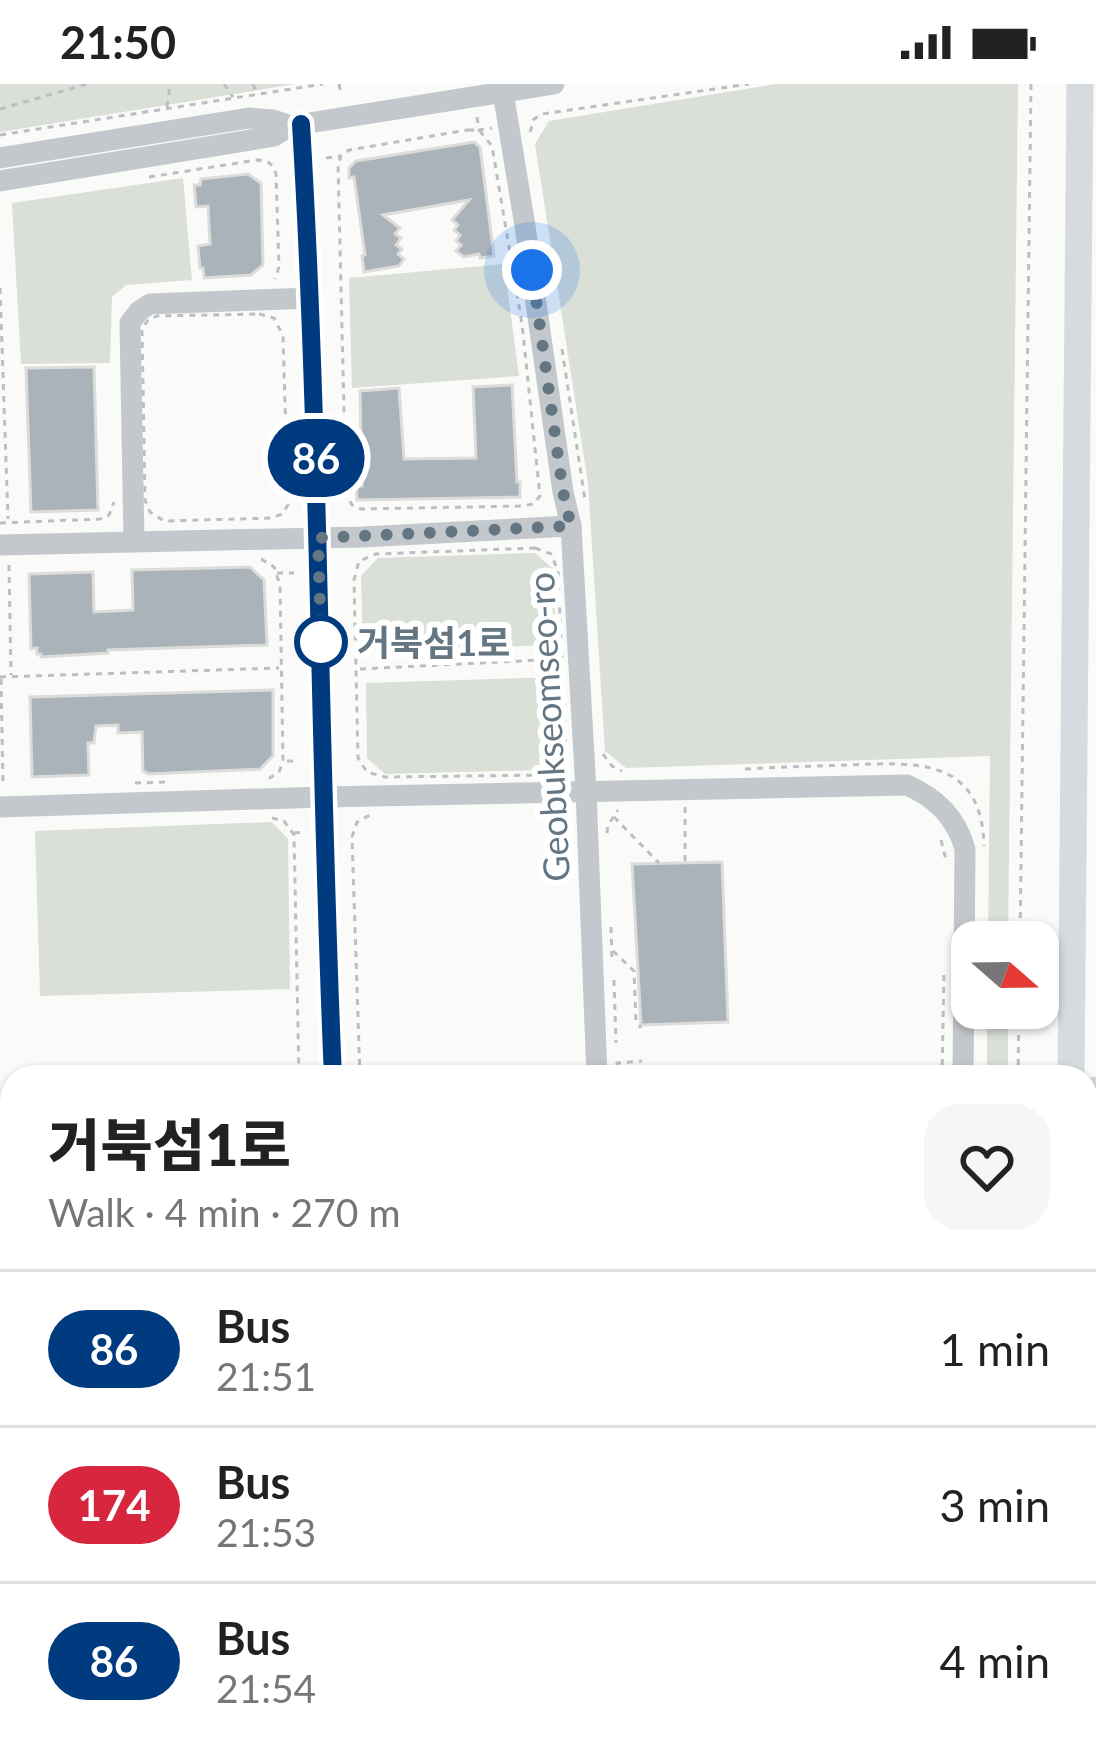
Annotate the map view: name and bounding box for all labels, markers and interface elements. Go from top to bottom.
text: 21:50 [60,15,176,69]
your location [502,240,562,300]
line badge: 86 [262,419,370,497]
text: 86 [292,433,340,483]
street label: Geobukseomseo-ro [518,571,578,883]
marker: 거북섬1로 [296,617,346,667]
place label: 거북섬1로 [357,620,510,664]
north arrow [951,921,1059,1029]
map controls [951,921,1059,1029]
button: heart [924,1104,1050,1230]
text: 거북섬1로 [48,1110,291,1178]
text: Walk · 4 min · 270 m [48,1189,401,1235]
text: Bus [216,1299,290,1353]
text: 1 min [939,1322,1050,1376]
text: 86 [90,1324,138,1374]
text: 21:51 [216,1353,316,1399]
text: Bus [216,1455,290,1509]
text: 3 min [939,1478,1050,1532]
text: 174 [77,1480,151,1530]
text: 21:53 [216,1509,316,1555]
text: Bus [216,1611,290,1665]
text: 4 min [939,1634,1050,1688]
text: 86 [90,1636,138,1686]
text: 21:54 [216,1665,316,1711]

